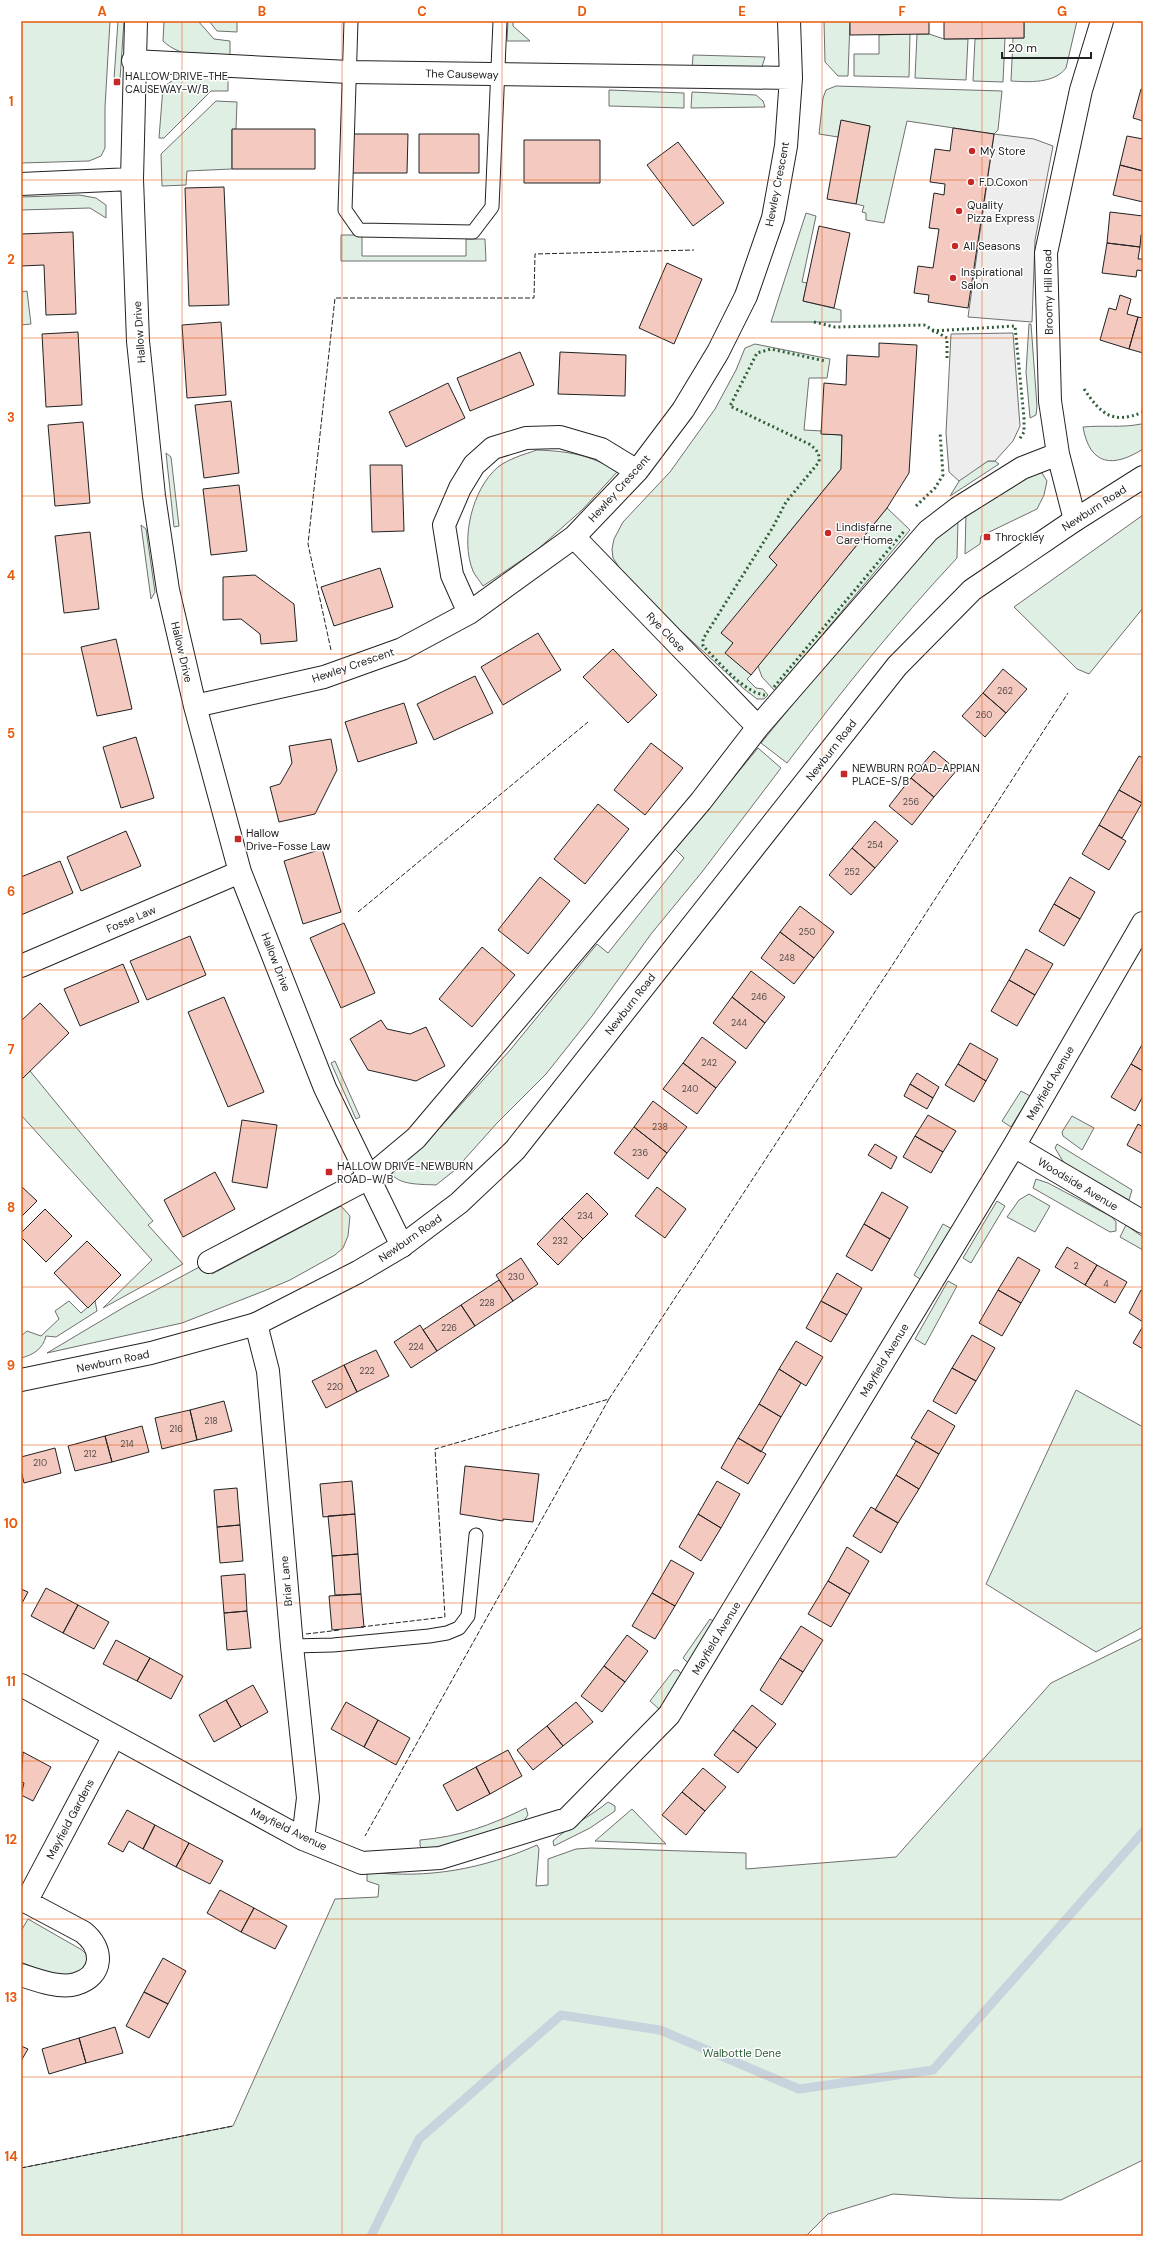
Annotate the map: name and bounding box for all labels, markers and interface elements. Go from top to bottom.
text: A [97,3,107,20]
text: B [258,3,266,20]
text: C [417,3,427,20]
text: D [577,3,587,20]
text: E [738,3,746,20]
text: F [898,3,906,20]
text: G [1057,3,1067,20]
scale bar [1002,34,1091,60]
text: 20 m [1008,40,1037,56]
street label: The Causeway [425,66,499,82]
place label: HALLOW DRIVE-THE CAUSEWAY-W/B [125,69,228,96]
marker: HALLOW DRIVE-THE CAUSEWAY-W/B [112,77,122,87]
text: 1 [9,93,13,110]
street label: Hewley Crescent [762,140,792,228]
place label: My Store [980,144,1025,158]
marker: My Store [967,146,977,156]
place label: F.D.Coxon [979,175,1028,189]
marker: F.D.Coxon [966,177,976,187]
place label: Quality Pizza Express [967,198,1035,225]
marker: Quality Pizza Express [954,206,964,216]
place label: All Seasons [963,239,1021,253]
marker: All Seasons [950,241,960,251]
street label: Broomy Hill Road [1040,249,1056,335]
text: 2 [7,251,15,268]
place label: Inspirational Salon [961,265,1023,292]
marker: Inspirational Salon [948,273,958,283]
street label: Hallow Drive [130,301,148,363]
text: 3 [7,409,15,426]
street label: Hewley Crescent [585,451,653,525]
street label: Newburn Road [1059,482,1129,534]
place label: Lindisfarne Care Home [836,520,893,547]
marker: Lindisfarne Care Home [823,528,833,538]
place label: Throckley [995,530,1044,544]
marker: Throckley [982,532,992,542]
text: 4 [7,567,15,584]
street label: Rye Close [644,609,688,655]
street label: Hallow Drive [168,620,196,684]
street label: Hewley Crescent [310,644,396,686]
house number: 262 [997,685,1013,697]
house number: 260 [976,709,993,721]
street label: Newburn Road [803,716,859,784]
text: 5 [7,725,15,742]
place label: NEWBURN ROAD-APPIAN PLACE-S/B [852,761,980,788]
marker: NEWBURN ROAD-APPIAN PLACE-S/B [839,769,849,779]
house number: 256 [903,796,920,808]
place label: Hallow Drive-Fosse Law [246,826,331,853]
marker: Hallow Drive-Fosse Law [233,834,243,844]
house number: 254 [867,839,884,851]
house number: 252 [844,866,860,878]
text: 6 [7,883,15,900]
street label: Fosse Law [104,902,158,936]
house number: 250 [799,926,815,938]
street label: Hallow Drive [258,931,294,993]
house number: 248 [779,952,795,964]
street label: Newburn Road [602,970,658,1038]
house number: 246 [751,991,767,1003]
house number: 244 [731,1017,748,1029]
text: 7 [8,1041,15,1058]
street label: Mayfield Avenue [1023,1043,1077,1123]
house number: 242 [701,1057,717,1069]
house number: 240 [682,1083,698,1095]
house number: 238 [652,1121,668,1133]
house number: 236 [632,1147,648,1159]
street label: Woodside Avenue [1035,1154,1121,1214]
place label: HALLOW DRIVE-NEWBURN ROAD-W/B [337,1159,473,1186]
marker: HALLOW DRIVE-NEWBURN ROAD-W/B [324,1167,334,1177]
text: 8 [7,1199,15,1216]
house number: 234 [577,1210,594,1222]
street label: Newburn Road [376,1211,444,1265]
house number: 232 [552,1235,568,1247]
house number: 2 [1073,1260,1079,1272]
house number: 230 [508,1271,524,1283]
house number: 4 [1103,1278,1109,1290]
house number: 228 [479,1297,495,1309]
street label: Mayfield Avenue [857,1321,911,1399]
house number: 226 [441,1322,457,1334]
house number: 224 [408,1341,424,1353]
street label: Newburn Road [75,1346,151,1376]
text: 9 [7,1357,15,1374]
house number: 222 [359,1365,375,1377]
house number: 220 [327,1381,343,1393]
house number: 218 [204,1415,218,1427]
house number: 216 [169,1423,183,1435]
house number: 214 [120,1438,134,1450]
house number: 212 [83,1448,97,1460]
house number: 210 [33,1457,47,1469]
text: 10 [4,1515,18,1532]
street label: Briar Lane [277,1555,295,1607]
street label: Mayfield Avenue [689,1599,743,1677]
text: 11 [6,1673,16,1690]
street label: Mayfield Gardens [43,1776,97,1862]
street label: Mayfield Avenue [249,1804,329,1854]
text: 12 [5,1831,17,1848]
text: 13 [5,1989,17,2006]
park label: Walbottle Dene [703,2046,781,2060]
text: 14 [4,2148,18,2165]

